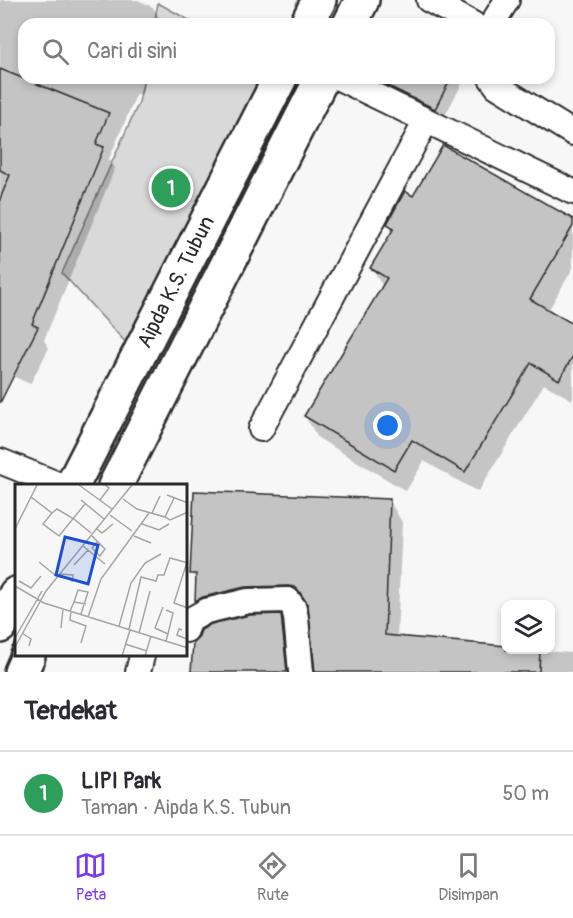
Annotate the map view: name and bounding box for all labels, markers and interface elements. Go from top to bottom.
search box [18,18,555,84]
icon: search [39,35,72,68]
text: Cari di sini [87,37,177,65]
pin: 1 [152,166,190,210]
street label: Aipda K.S. Tubun [131,211,221,353]
your location [373,411,402,440]
inset map [15,484,188,657]
map controls [501,600,555,654]
button: layers [501,600,555,654]
text: Terdekat [24,695,117,727]
text: LIPI Park [81,767,161,795]
text: 1 [40,781,47,806]
text: 50 m [502,781,549,806]
text: Taman · Aipda K.S. Tubun [81,795,291,820]
tab: Peta [74,849,107,905]
tab: Rute [256,849,289,905]
tab: Disimpan [438,849,499,905]

